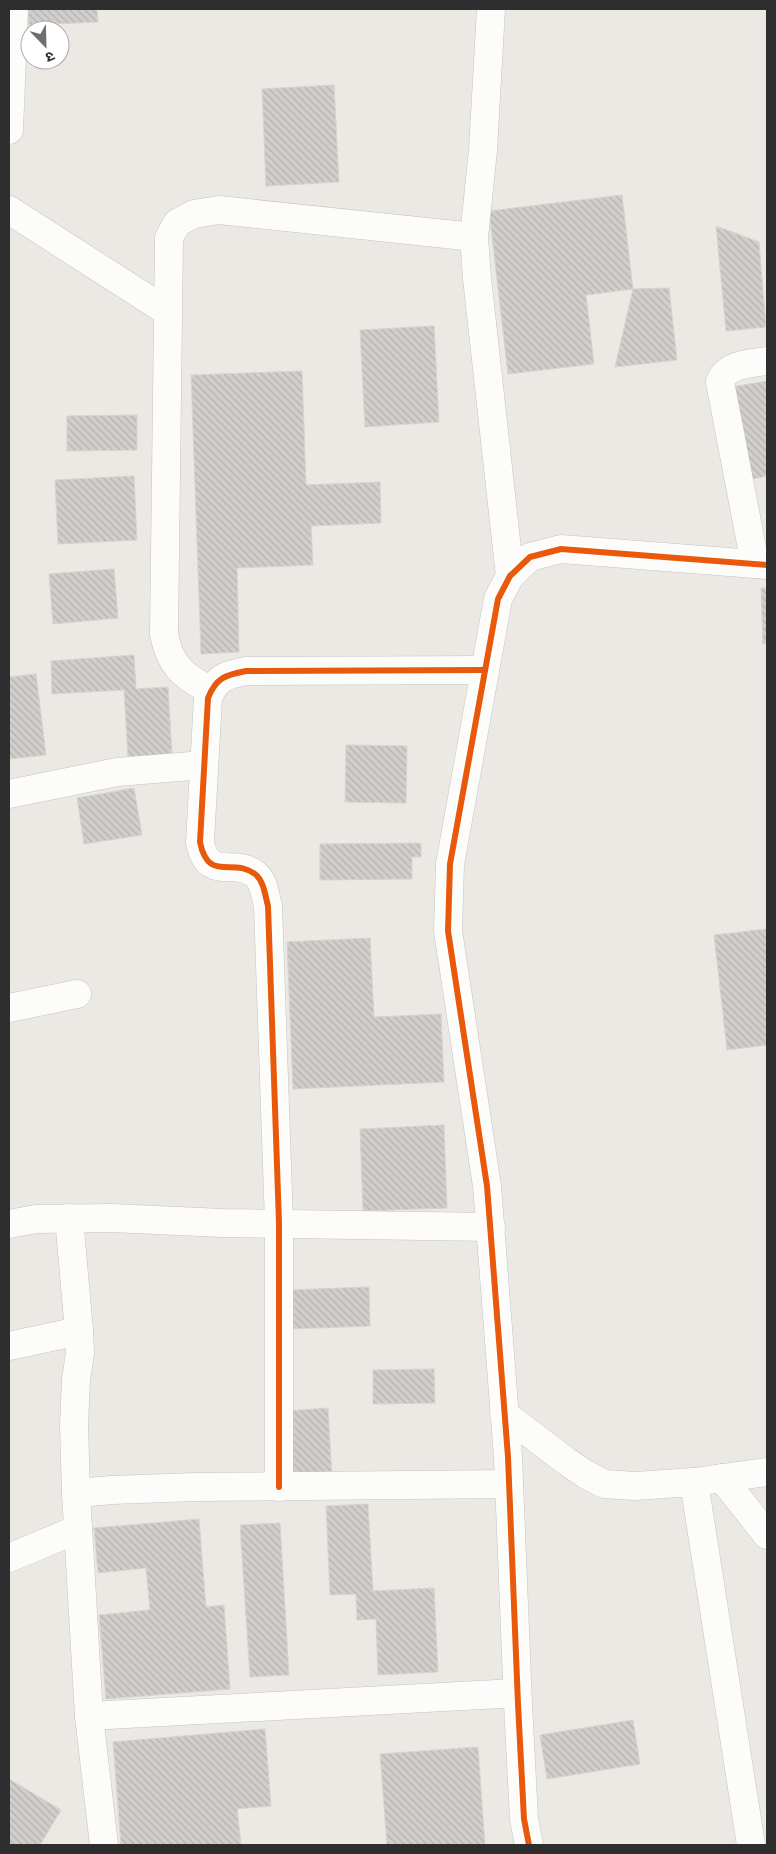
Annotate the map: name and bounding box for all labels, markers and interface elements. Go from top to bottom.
north arrow [20,20,70,70]
text: उ [42,47,57,66]

